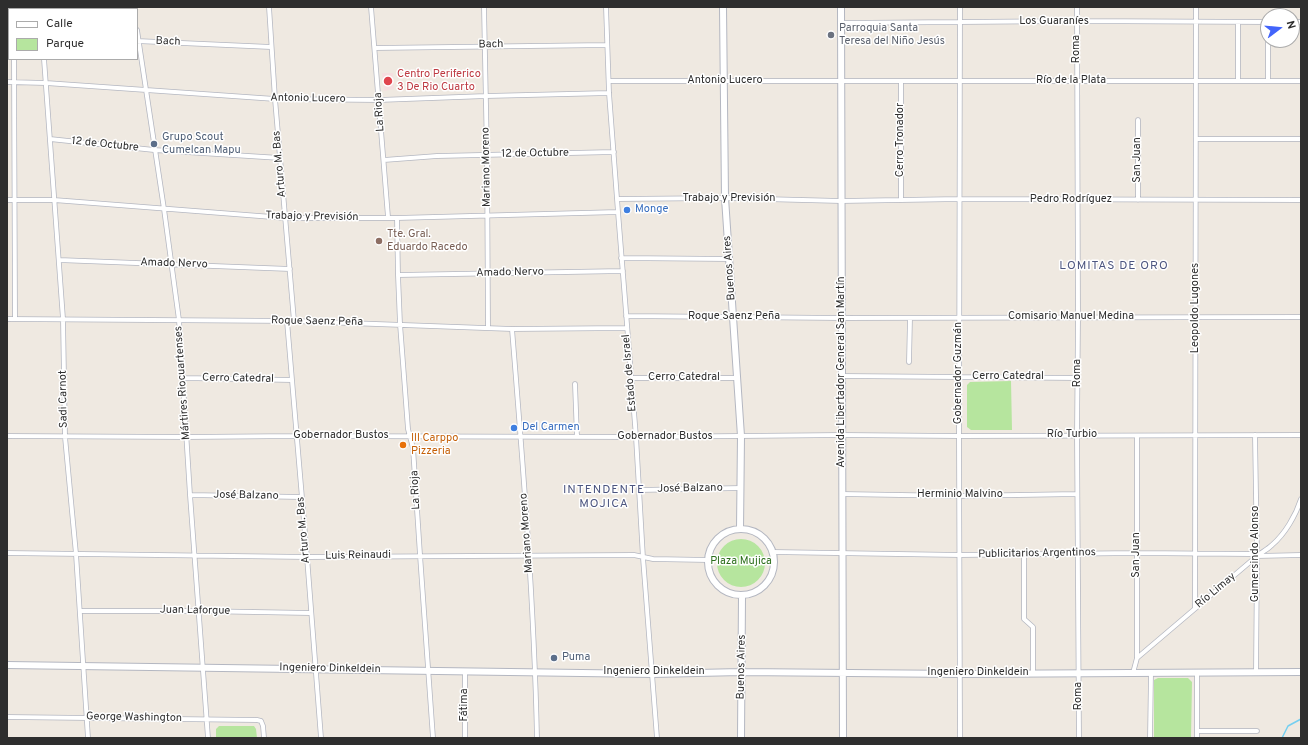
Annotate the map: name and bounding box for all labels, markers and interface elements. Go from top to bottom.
legend [8,8,138,60]
north arrow [1260,8,1300,48]
street label: Los Guaraníes [1019,15,1089,29]
text: Calle [46,16,73,32]
text: N [1283,19,1298,31]
place label: Parroquia Santa Teresa del Niño Jesús [839,22,945,48]
marker: Parroquia Santa Teresa del Niño Jesús [826,30,836,40]
street label: Bach [155,35,181,49]
street label: Roma [1070,35,1084,63]
text: Parque [46,36,84,52]
street label: Bach [478,38,504,52]
place label: Centro Periferico 3 De Rio Cuarto [397,68,481,94]
street label: Antonio Lucero [687,74,763,88]
street label: Río de la Plata [1036,74,1106,88]
marker: Centro Periferico 3 De Rio Cuarto [382,75,394,87]
street label: Antonio Lucero [270,92,346,106]
street label: La Rioja [372,92,388,132]
street label: Cerro Tronador [894,103,908,177]
street label: Mariano Moreno [480,127,494,207]
street label: Arturo M. Bas [271,130,289,198]
place label: Grupo Scout Cumelcan Mapu [162,131,241,157]
street label: 12 de Octubre [71,135,139,155]
street label: San Juan [1131,137,1145,183]
marker: Grupo Scout Cumelcan Mapu [149,139,159,149]
street label: 12 de Octubre [501,147,569,161]
street label: Trabajo y Previsión [682,192,776,206]
street label: Pedro Rodríguez [1030,193,1112,207]
place label: Monge [635,203,668,217]
marker: Monge [622,205,632,215]
street label: Trabajo y Previsión [265,210,359,224]
place label: Tte. Gral. Eduardo Racedo [387,228,468,254]
street label: Buenos Aires [721,235,739,301]
marker: Tte. Gral. Eduardo Racedo [374,236,384,246]
street label: Amado Nervo [140,256,208,272]
district label: LOMITAS DE ORO [1059,260,1169,274]
street label: Leopoldo Lugones [1189,263,1203,353]
street label: Amado Nervo [476,266,544,280]
street label: Avenida Libertador General San Martín [835,276,849,468]
street label: Roque Saenz Peña [688,310,780,324]
street label: Comisario Manuel Medina [1008,310,1134,324]
street label: Roque Saenz Peña [271,315,363,329]
street label: Gobernador Guzmán [952,322,966,424]
street label: Mártires Riocuartenses [172,326,194,440]
street label: Estado de Israel [620,334,640,412]
street label: Roma [1071,359,1085,387]
street label: Sadi Carnot [57,370,71,428]
street label: Cerro Catedral [972,370,1044,384]
street label: Cerro Catedral [648,371,720,385]
street label: Cerro Catedral [202,372,274,386]
place label: Del Carmen [522,421,580,435]
marker: Del Carmen [509,423,519,433]
street label: Río Turbio [1047,428,1097,442]
street label: Gobernador Bustos [293,429,389,443]
street label: Gobernador Bustos [617,430,713,444]
place label: Ill Carppo Pizzeria [411,432,458,458]
marker: Ill Carppo Pizzeria [398,440,408,450]
street label: La Rioja [408,470,424,510]
street label: José Balzano [657,482,723,496]
district label: INTENDENTE MOJICA [563,484,645,512]
street label: Herminio Malvino [917,488,1003,502]
street label: José Balzano [213,489,279,503]
street label: Mariano Moreno [518,493,536,573]
street label: Arturo M. Bas [295,496,313,564]
street label: Gumersindo Alonso [1249,506,1263,602]
street label: San Juan [1130,532,1144,578]
street label: Publicitarios Argentinos [978,546,1096,562]
street label: Luis Reinaudi [325,549,391,563]
park label: Plaza Mujica [710,555,772,569]
street label: Río Limay [1193,570,1239,612]
street label: Juan Laforgue [160,604,230,618]
street label: Buenos Aires [735,635,749,699]
place label: Puma [562,651,590,665]
marker: Puma [549,653,559,663]
street label: Ingeniero Dinkeldein [279,662,381,676]
street label: Ingeniero Dinkeldein [603,665,705,679]
street label: Ingeniero Dinkeldein [927,666,1029,680]
street label: Roma [1072,682,1086,710]
street label: Fátima [458,689,472,721]
street label: George Washington [86,711,182,725]

